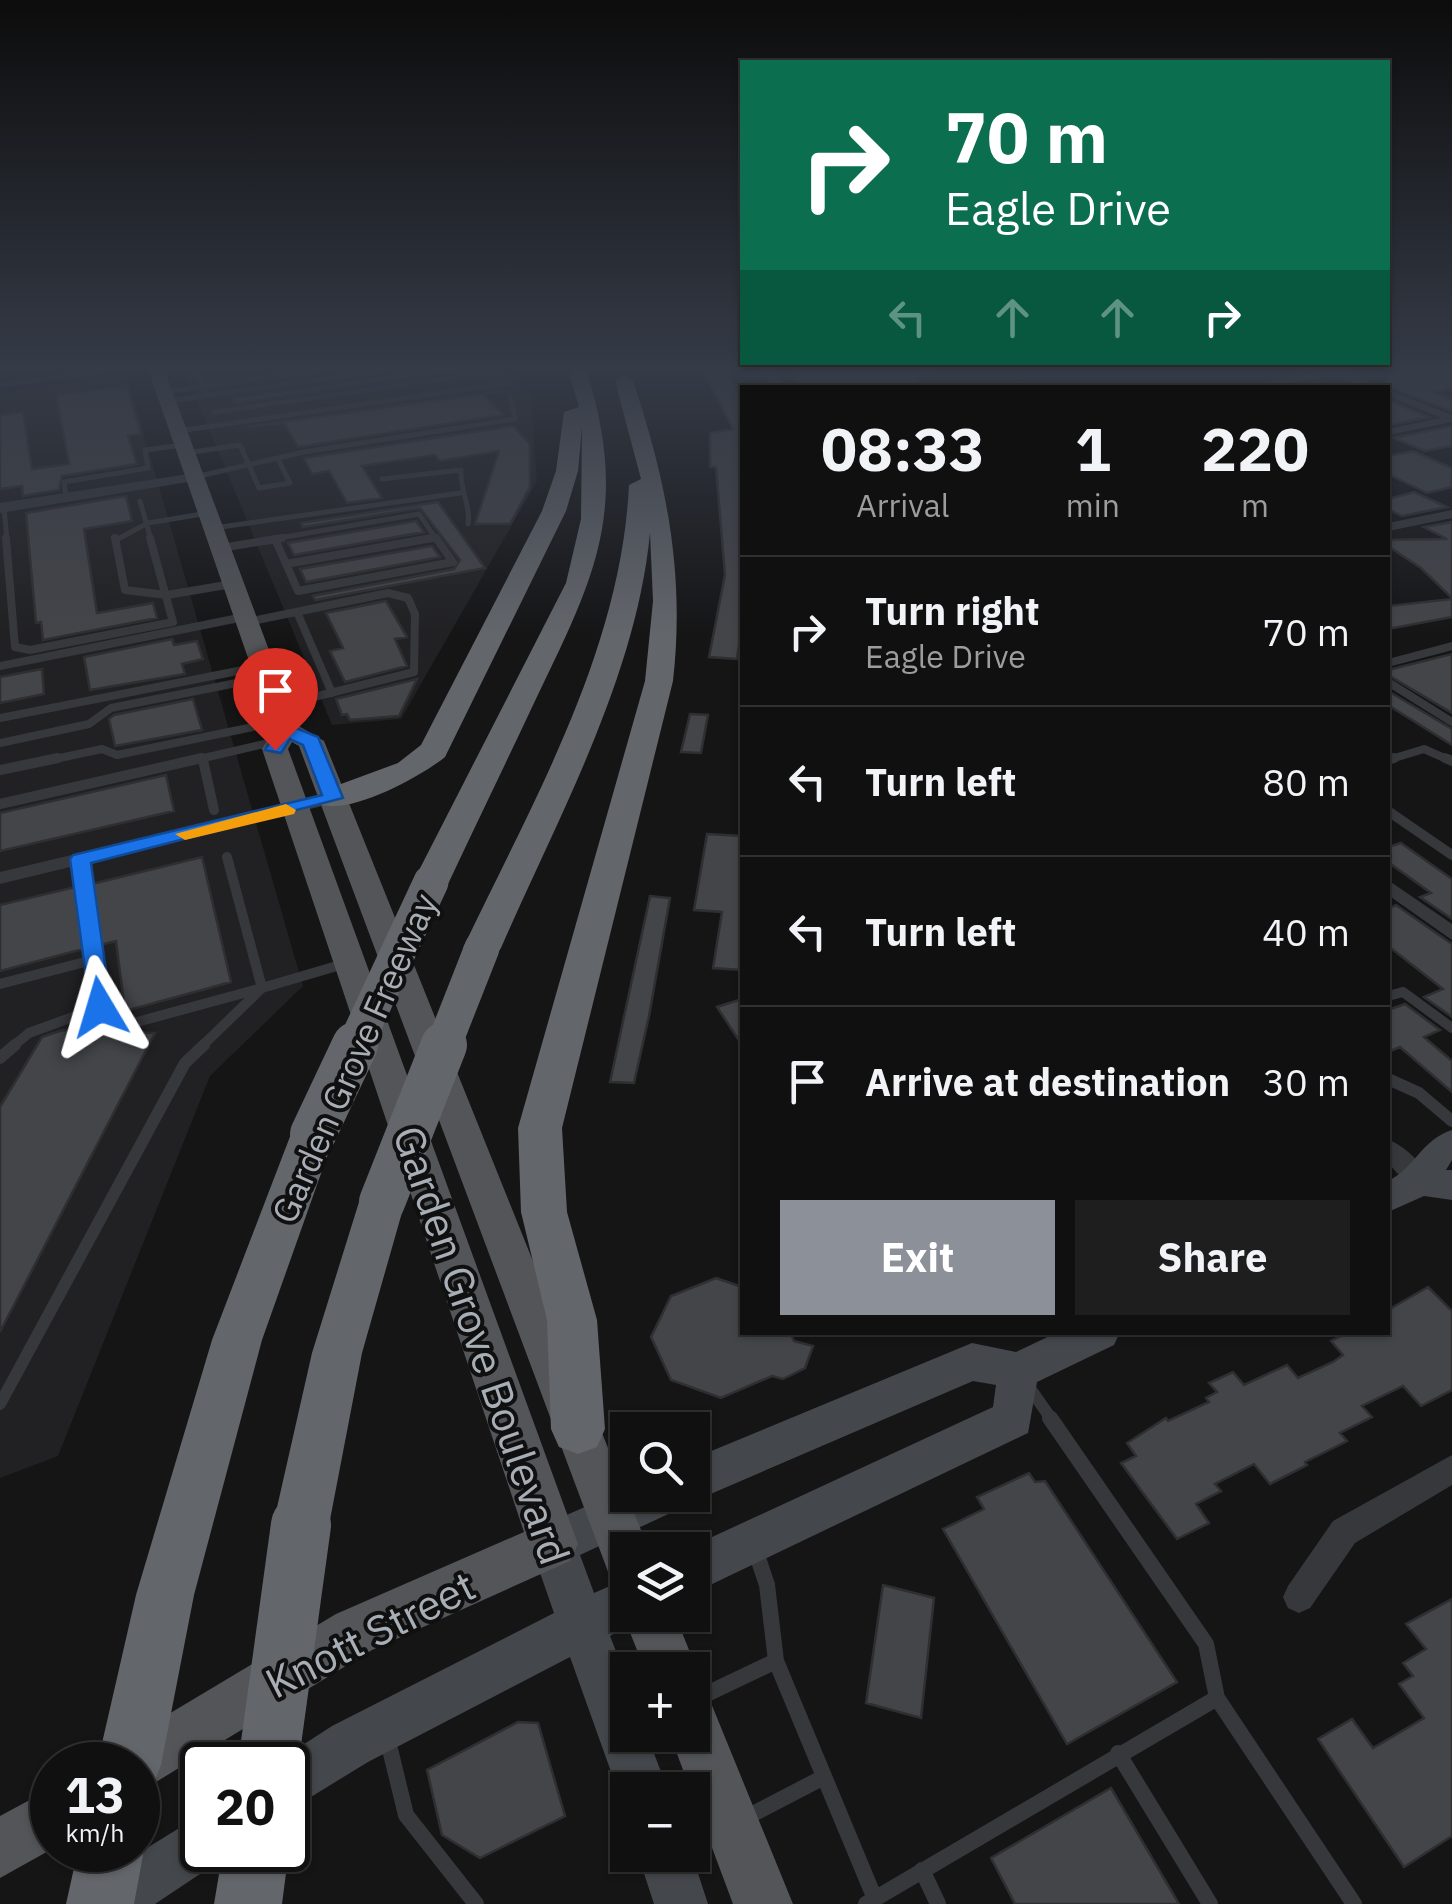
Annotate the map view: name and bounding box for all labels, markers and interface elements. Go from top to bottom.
text: 70 m [945,91,1108,182]
icon: right [780,100,910,230]
text: Eagle Drive [945,179,1171,237]
icon: left [880,290,935,345]
icon: ahead [985,290,1040,345]
icon: ahead [1090,290,1145,345]
icon: right [1195,290,1250,345]
text: 08:33 [821,409,985,488]
text: 1 [1075,409,1111,488]
text: 220 [1201,409,1309,488]
text: Arrival [856,484,950,526]
text: min [1066,484,1120,526]
text: m [1241,484,1269,526]
text: Turn right [865,586,1040,635]
icon: right [780,604,835,659]
text: 70 m [1262,607,1350,656]
text: Eagle Drive [865,635,1026,677]
pin [233,648,318,751]
icon: arrive [248,663,303,718]
icon: left [780,754,835,809]
text: Turn left [865,757,1016,806]
text: 80 m [1262,757,1350,806]
street label: Garden Grove Freeway [261,886,447,1230]
icon: left [780,904,835,959]
text: Turn left [865,907,1016,956]
text: 40 m [1262,907,1350,956]
position arrow [48,955,152,1059]
icon: arrive [780,1054,835,1109]
text: Arrive at destination [865,1057,1230,1106]
text: 30 m [1262,1057,1350,1106]
street label: Garden Grove Boulevard [381,1119,583,1571]
button: Exit [780,1200,1055,1315]
button: Share [1075,1200,1350,1315]
map controls [610,1412,710,1872]
button: search [610,1412,710,1512]
button: layers [610,1532,710,1632]
street label: Knott Street [256,1558,484,1710]
button: + [610,1652,710,1752]
speed limit sign: 20 [180,1742,310,1872]
text: 13 [65,1762,125,1827]
button: − [610,1772,710,1872]
text: km/h [66,1816,124,1849]

